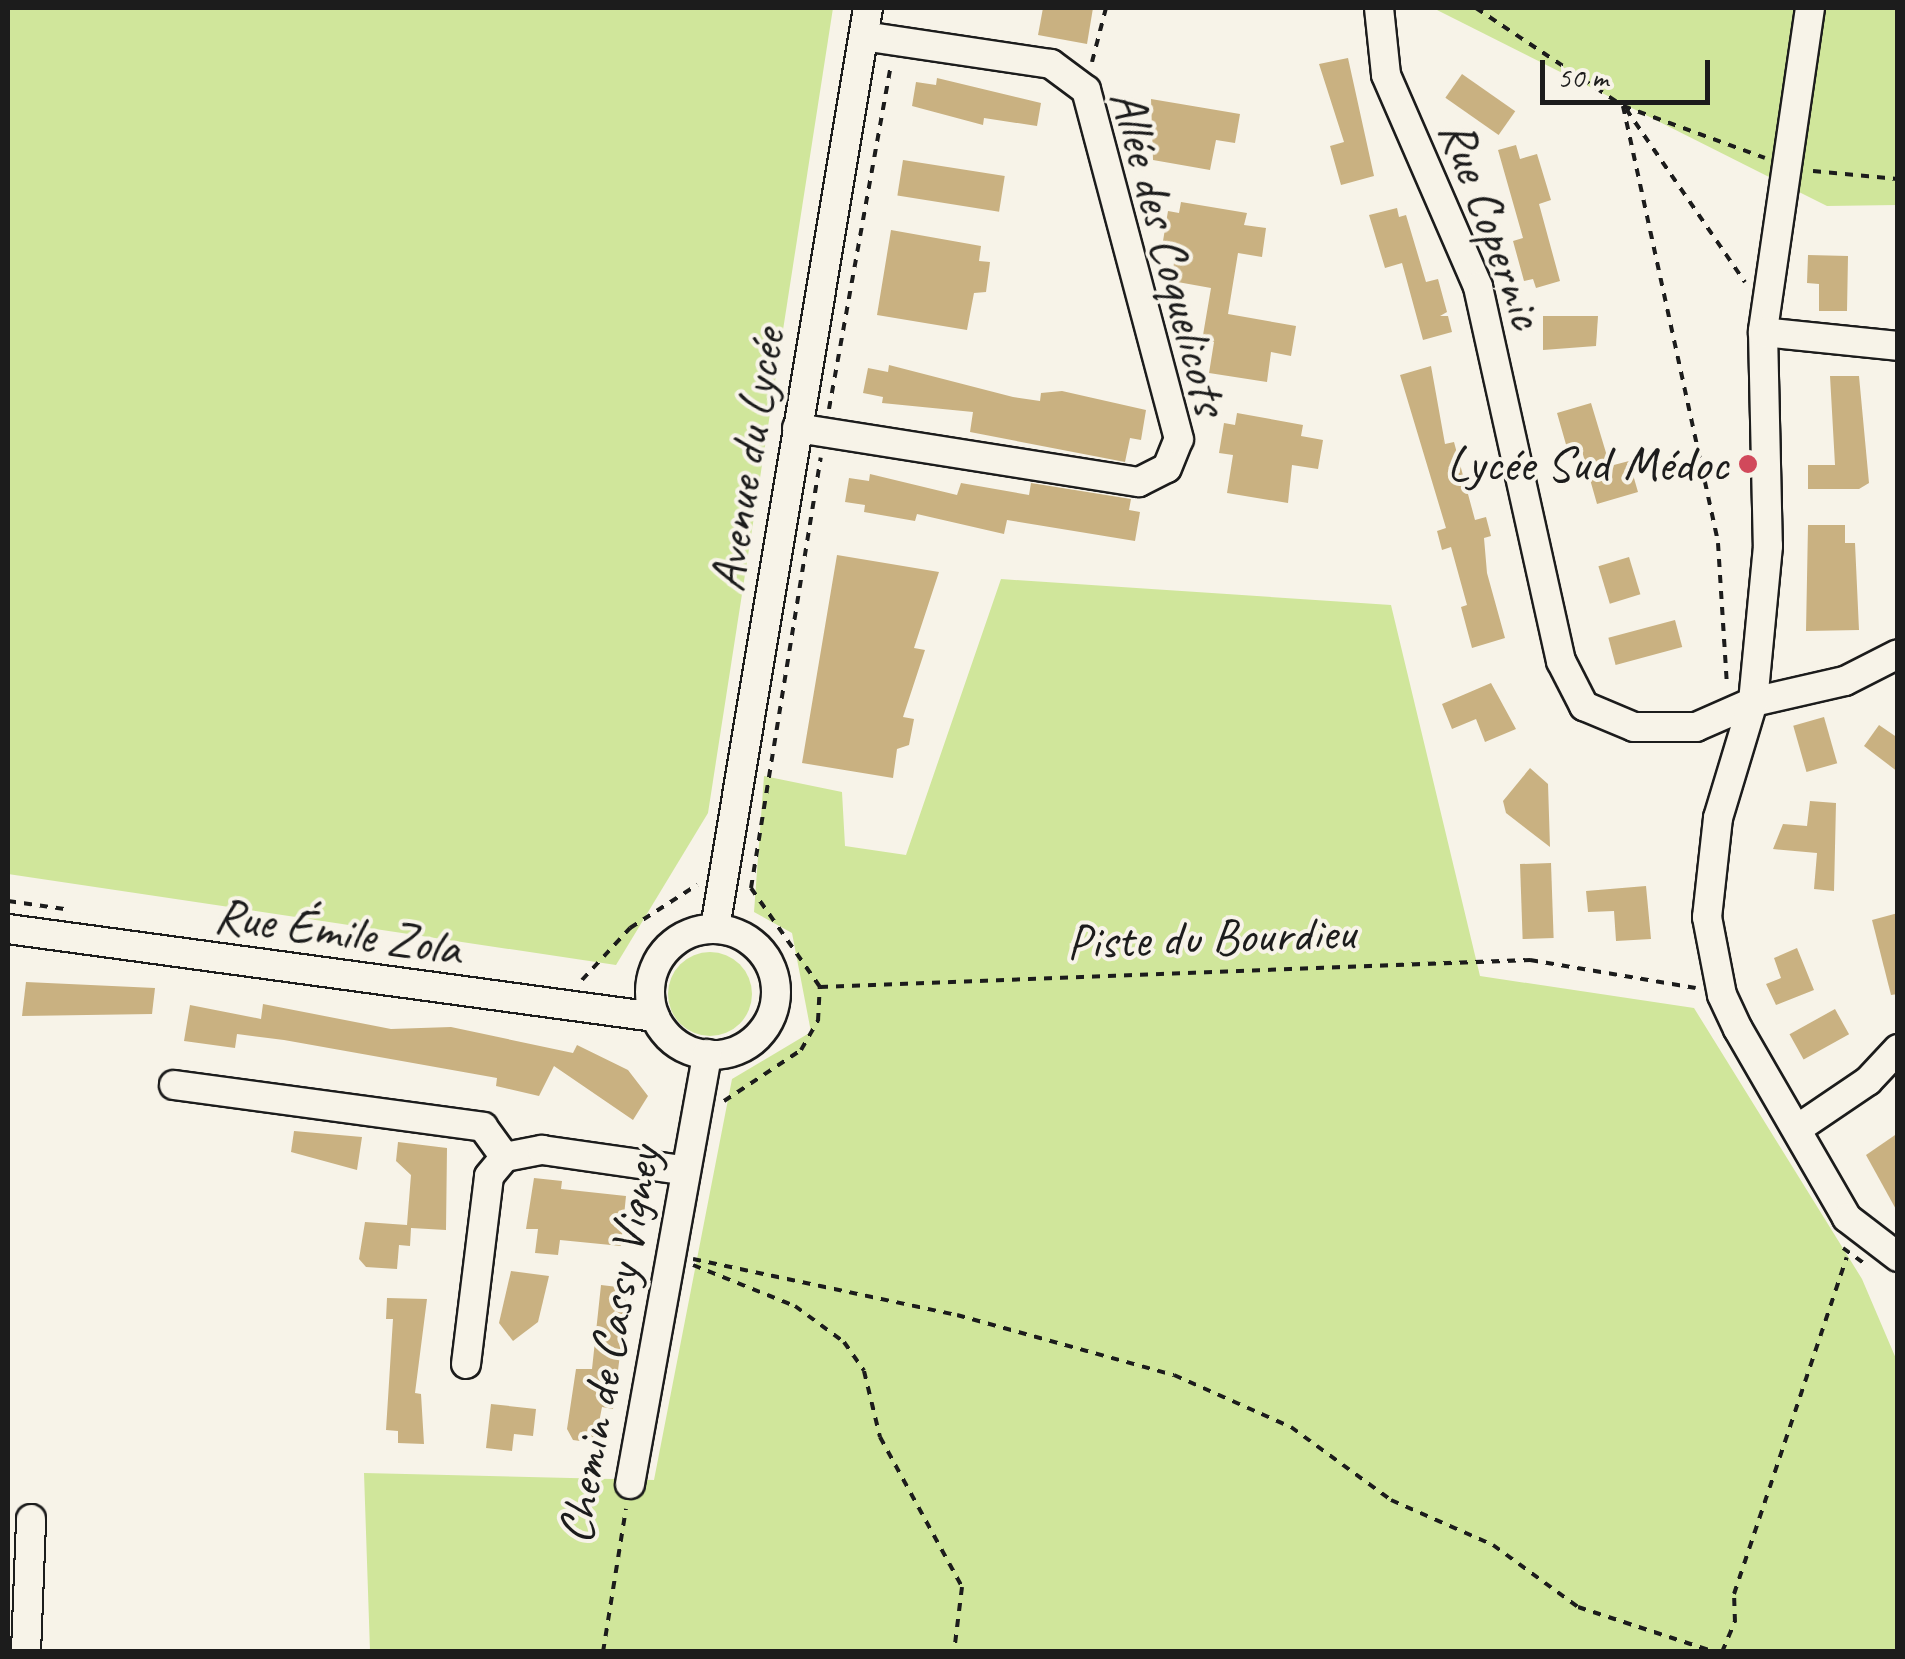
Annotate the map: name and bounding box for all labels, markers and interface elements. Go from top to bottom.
scale bar [1545,40,1715,102]
text: 50 m [1557,58,1608,96]
street label: Allée des Coquelicots [1097,83,1241,421]
street label: Rue Copernic [1427,112,1557,336]
street label: Avenue du Lycée [697,325,797,595]
place label: Lycée Sud Médoc [1448,434,1728,494]
marker: Lycée Sud Médoc [1737,453,1759,475]
street label: Rue Émile Zola [213,884,463,978]
street label: Piste du Bourdieu [1066,902,1356,972]
street label: Chemin de Cassy Vigney [545,1142,673,1548]

